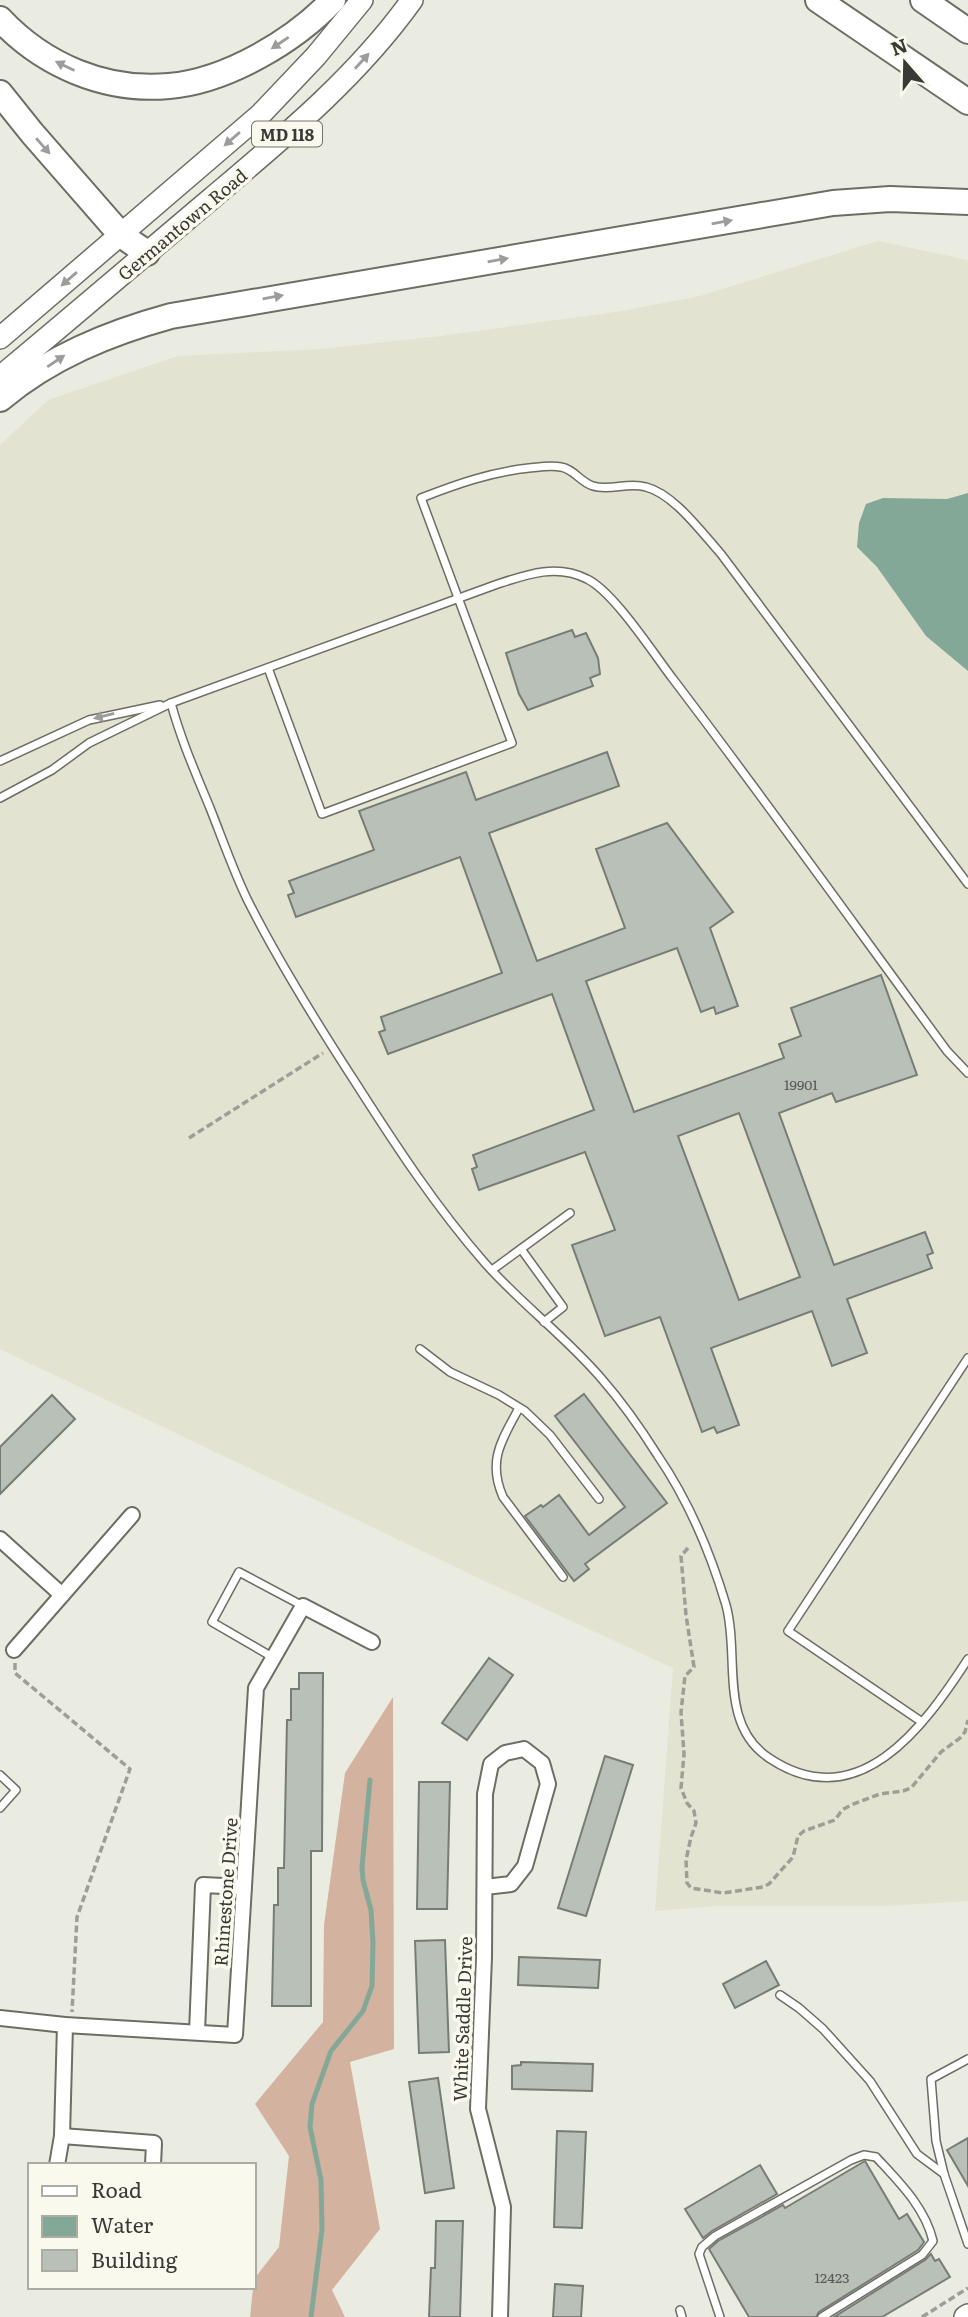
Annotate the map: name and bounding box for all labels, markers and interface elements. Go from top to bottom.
north arrow [870,28,940,98]
text: N [887,30,911,62]
one-way arrow [271,36,289,50]
one-way arrow [354,53,370,70]
one-way arrow [55,61,75,72]
road number: MD 118 [252,122,322,146]
one-way arrow [223,131,241,147]
one-way arrow [35,137,51,155]
street label: Germantown Road [111,162,253,286]
one-way arrow [711,216,733,227]
one-way arrow [487,254,509,265]
one-way arrow [60,271,78,287]
one-way arrow [262,291,284,302]
one-way arrow [47,354,66,367]
one-way arrow [93,711,115,722]
house number: 19901 [784,1074,818,1094]
street label: Rhinestone Drive [206,1817,244,1967]
street label: White Saddle Drive [446,1936,478,2102]
legend [28,2163,256,2289]
text: Road [91,2173,142,2204]
text: Water [91,2208,153,2239]
text: Building [91,2243,178,2274]
house number: 12423 [814,2267,850,2287]

